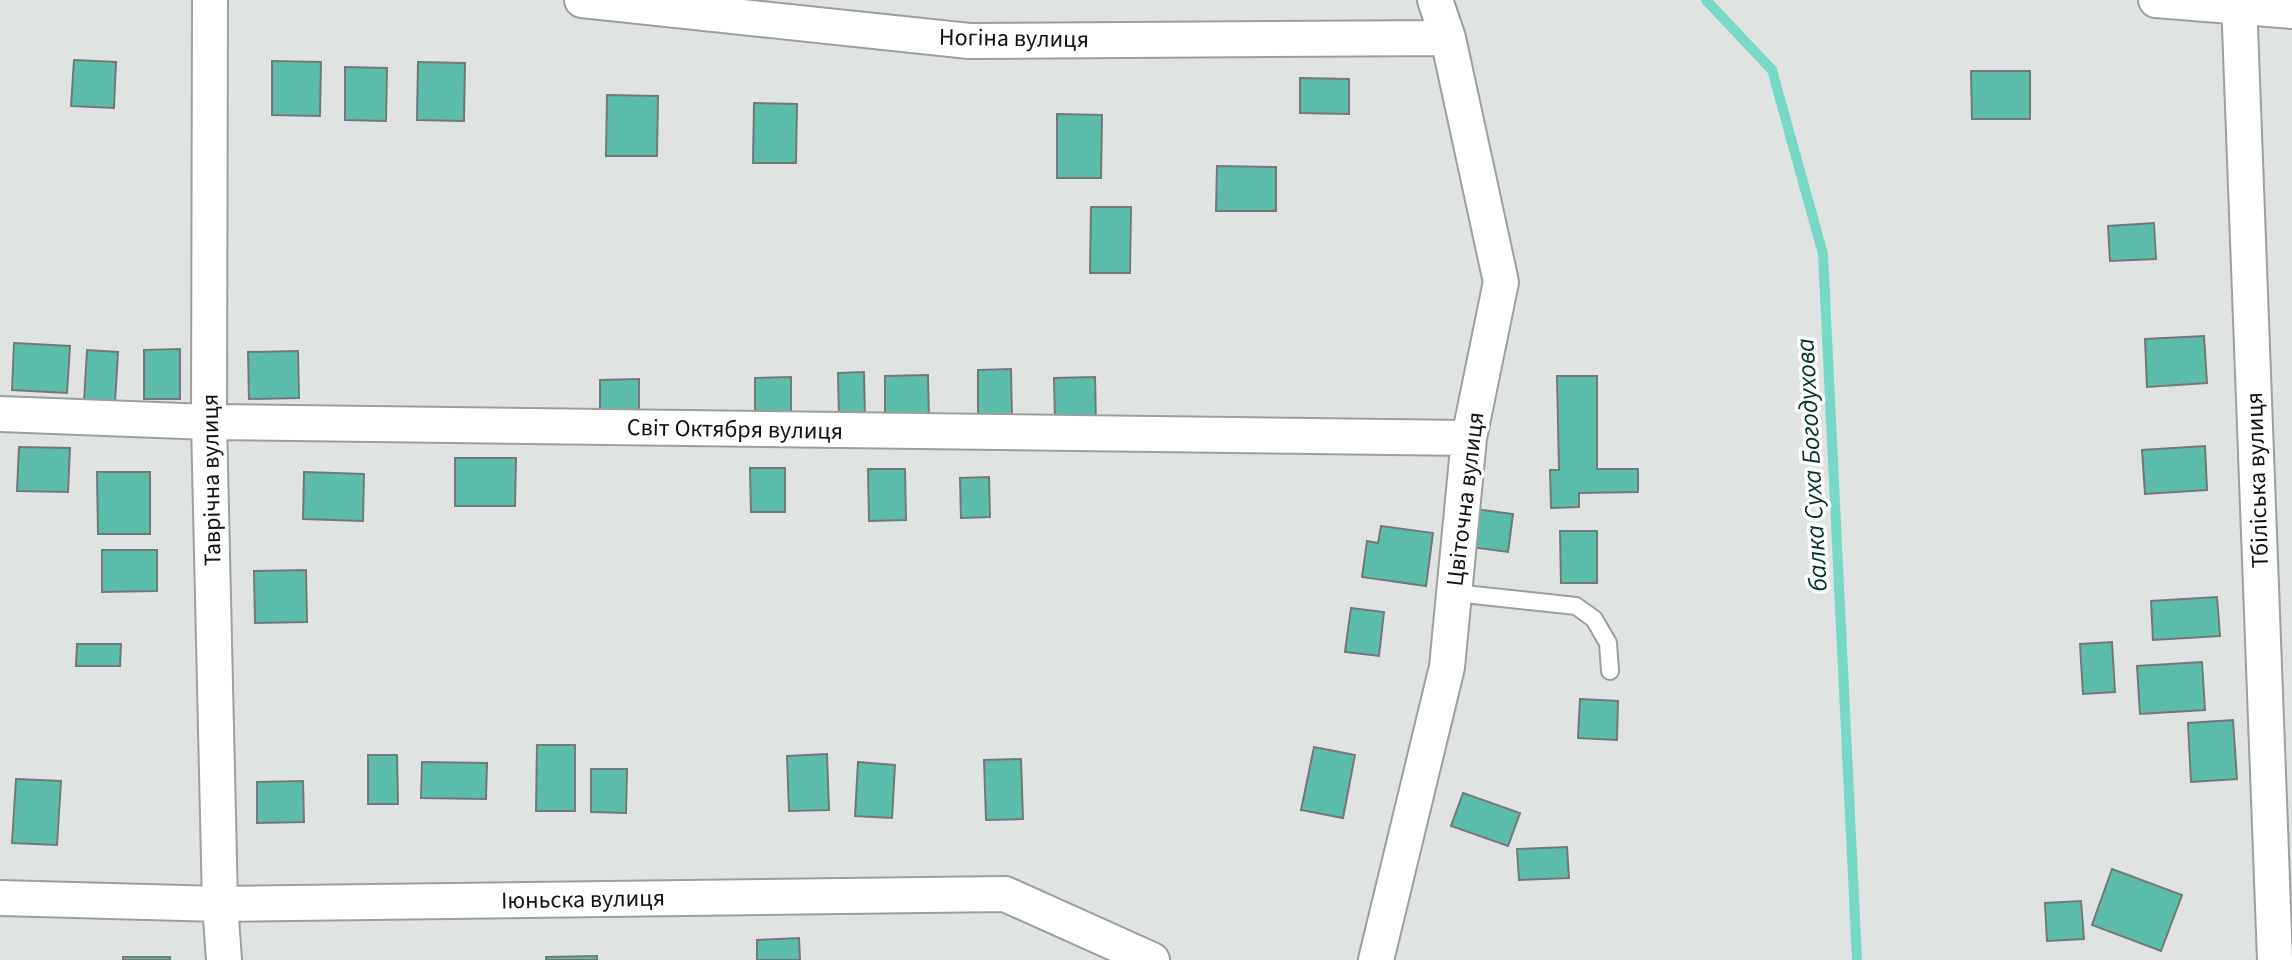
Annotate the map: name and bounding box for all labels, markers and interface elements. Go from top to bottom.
street label: Ногіна вулиця [939,20,1089,57]
water label: балка Суха Богодухова [1786,337,1837,593]
street label: Тбіліська вулиця [2237,391,2278,569]
street label: Таврічна вулиця [192,393,231,567]
street label: Світ Октября вулиця [627,410,843,449]
street label: Цвiточна вулиця [1437,410,1494,588]
street label: Iюньска вулиця [501,881,665,918]

